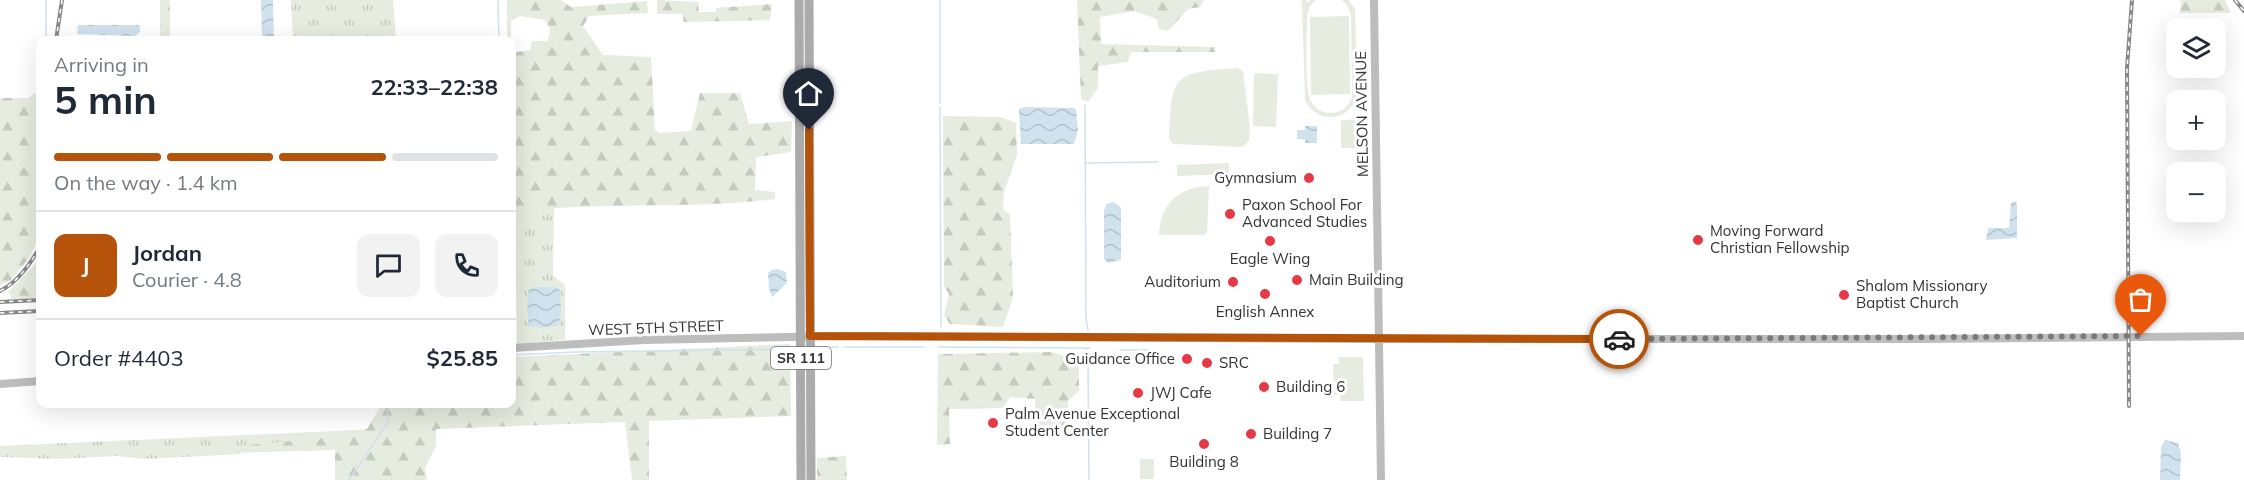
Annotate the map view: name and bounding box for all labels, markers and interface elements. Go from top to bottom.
map controls [2166,18,2226,222]
button: layers [2166,18,2226,78]
street label: MELSON AVENUE [1351,51,1372,177]
text: Arriving in [54,52,149,77]
pin [783,68,834,130]
text: 22:33–22:38 [370,73,498,101]
text: 5 min [54,75,157,124]
icon: home [792,77,825,110]
button: + [2166,90,2226,150]
button: − [2166,162,2226,222]
place label: Gymnasium [1214,168,1297,187]
text: On the way · 1.4 km [54,170,238,195]
marker: Gymnasium [1302,171,1316,185]
place label: Paxon School For Advanced Studies [1242,195,1367,231]
marker: Paxon School For Advanced Studies [1223,207,1237,221]
place label: Moving Forward Christian Fellowship [1710,221,1850,257]
marker: Moving Forward Christian Fellowship [1691,233,1705,247]
button: chat [357,234,420,297]
button: phone [435,234,498,297]
marker: Eagle Wing [1263,234,1277,248]
text: Jordan [132,239,202,267]
place label: Eagle Wing [1230,249,1310,268]
text: J [82,251,89,279]
text: Courier · 4.8 [132,267,242,292]
place label: Main Building [1309,270,1404,289]
place label: Auditorium [1144,272,1221,291]
marker: Main Building [1290,273,1304,287]
pin [2115,274,2166,336]
marker: Auditorium [1226,275,1240,289]
place label: Shalom Missionary Baptist Church [1856,276,1987,312]
icon: bag [2124,283,2157,316]
marker: English Annex [1258,287,1272,301]
marker: Shalom Missionary Baptist Church [1837,288,1851,302]
place label: English Annex [1216,302,1314,321]
courier [1589,309,1649,369]
street label: WEST 5TH STREET [588,316,724,339]
icon: car [1603,323,1636,356]
text: Order #4403 [54,344,184,372]
text: $25.85 [427,344,498,372]
road number: SR 111 [771,347,831,369]
place label: Guidance Office [1065,349,1175,368]
marker: Guidance Office [1180,352,1194,366]
place label: SRC [1219,353,1249,372]
marker: SRC [1200,356,1214,370]
place label: Building 6 [1276,377,1345,396]
marker: Building 6 [1257,380,1271,394]
place label: JWJ Cafe [1150,383,1212,402]
marker: JWJ Cafe [1131,386,1145,400]
place label: Palm Avenue Exceptional Student Center [1005,404,1180,440]
marker: Palm Avenue Exceptional Student Center [986,416,1000,430]
place label: Building 7 [1263,424,1332,443]
marker: Building 7 [1244,427,1258,441]
marker: Building 8 [1197,437,1211,451]
place label: Building 8 [1169,452,1239,471]

